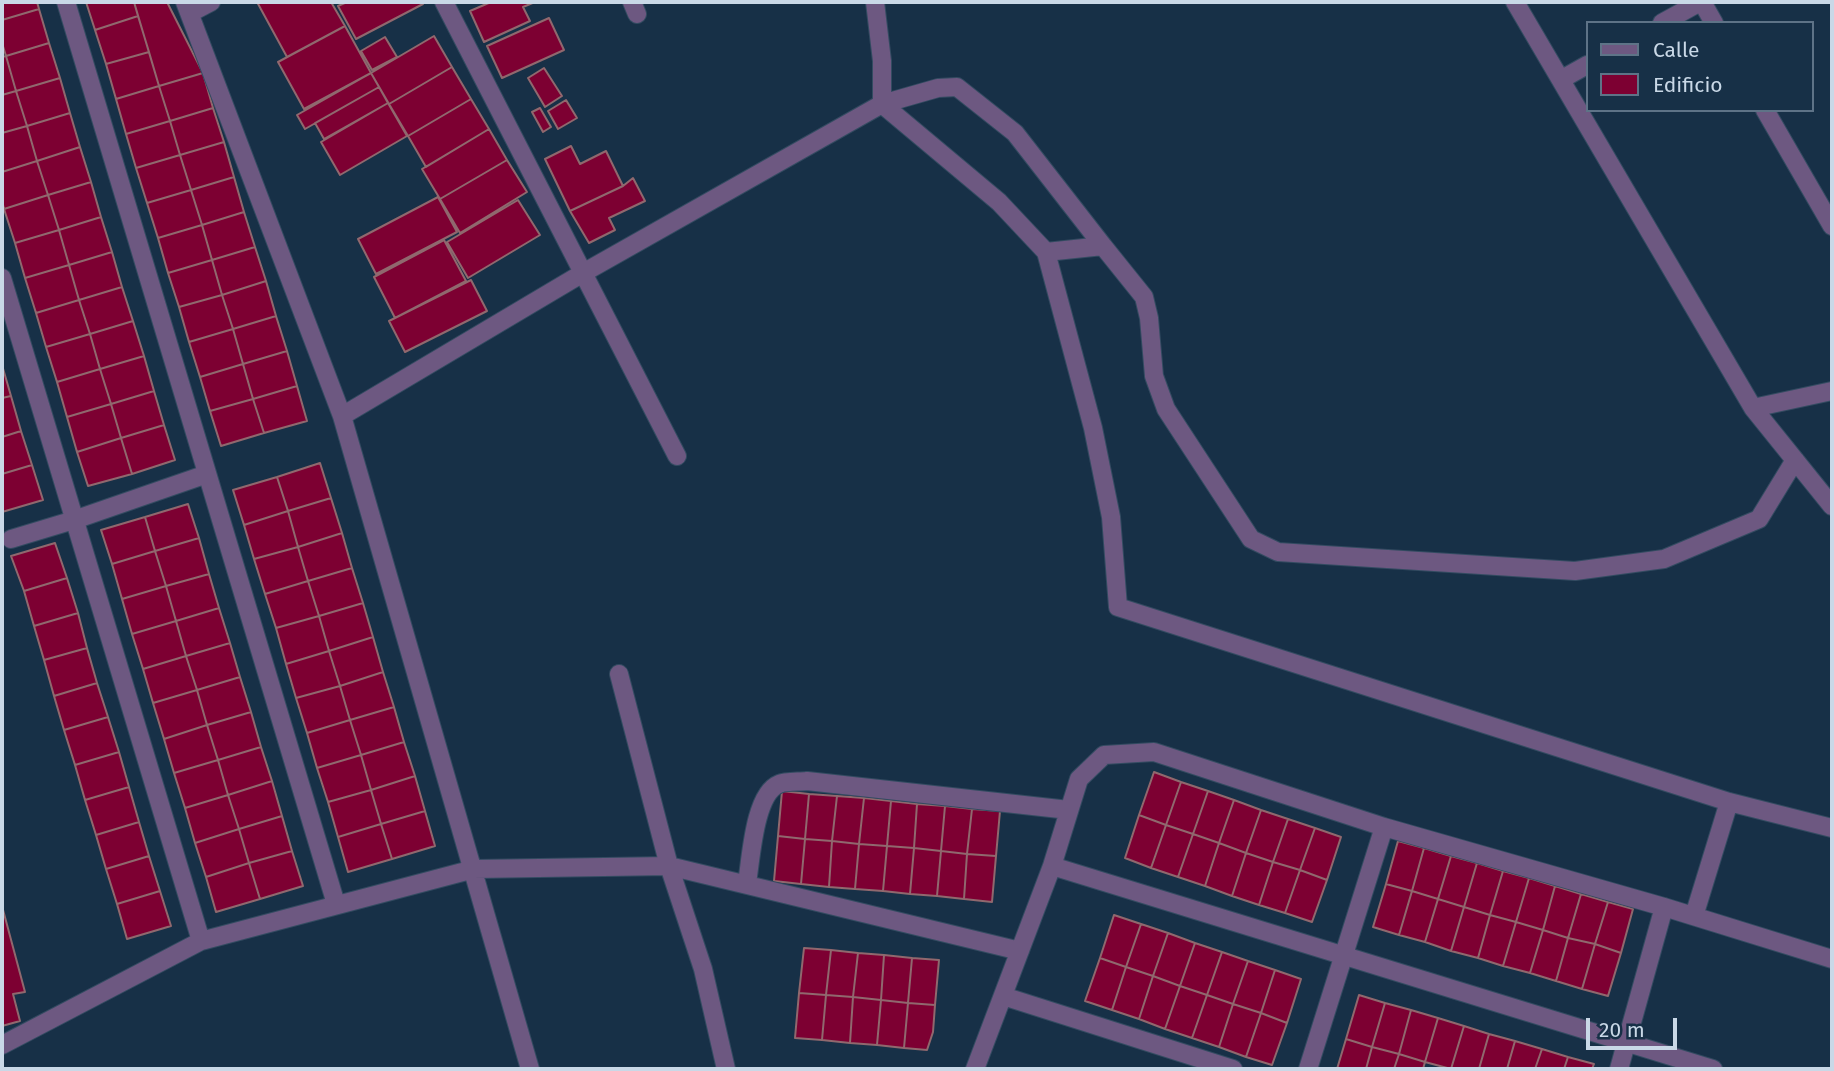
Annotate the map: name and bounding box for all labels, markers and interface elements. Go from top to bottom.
legend [1586,21,1813,112]
text: Calle [1653,37,1699,63]
text: Edificio [1653,72,1723,98]
scale bar [1589,1004,1680,1048]
text: 20 m [1599,1017,1645,1043]

